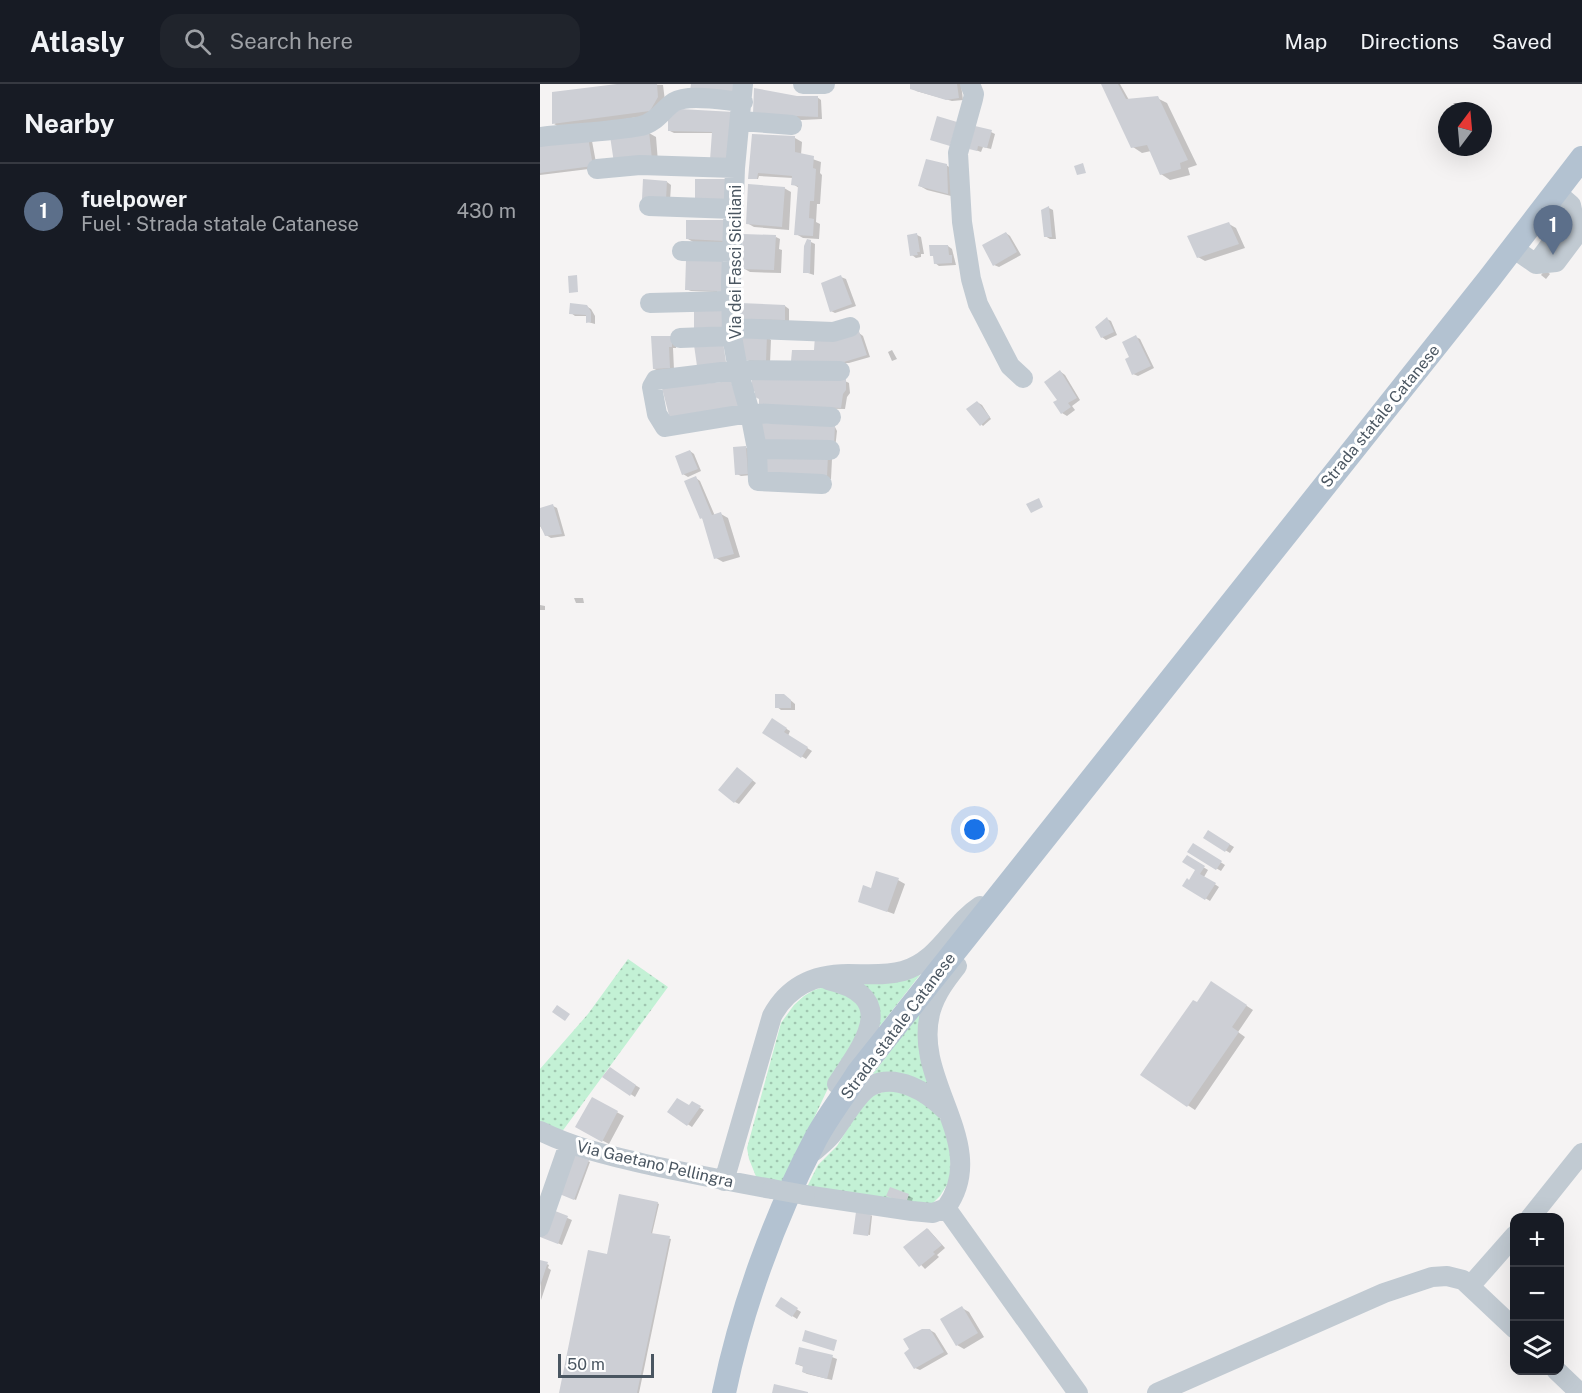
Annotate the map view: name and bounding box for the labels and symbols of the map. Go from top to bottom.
north arrow [1438,102,1492,156]
street label: Via dei Fasci Siciliani [726,185,745,339]
pin: 1 [1534,206,1572,255]
street label: Strada statale Catanese [1316,341,1444,491]
your location [960,815,989,844]
street label: Strada statale Catanese [837,949,959,1103]
street label: Via Gaetano Pellingra [575,1137,735,1191]
scale bar [558,1351,654,1378]

